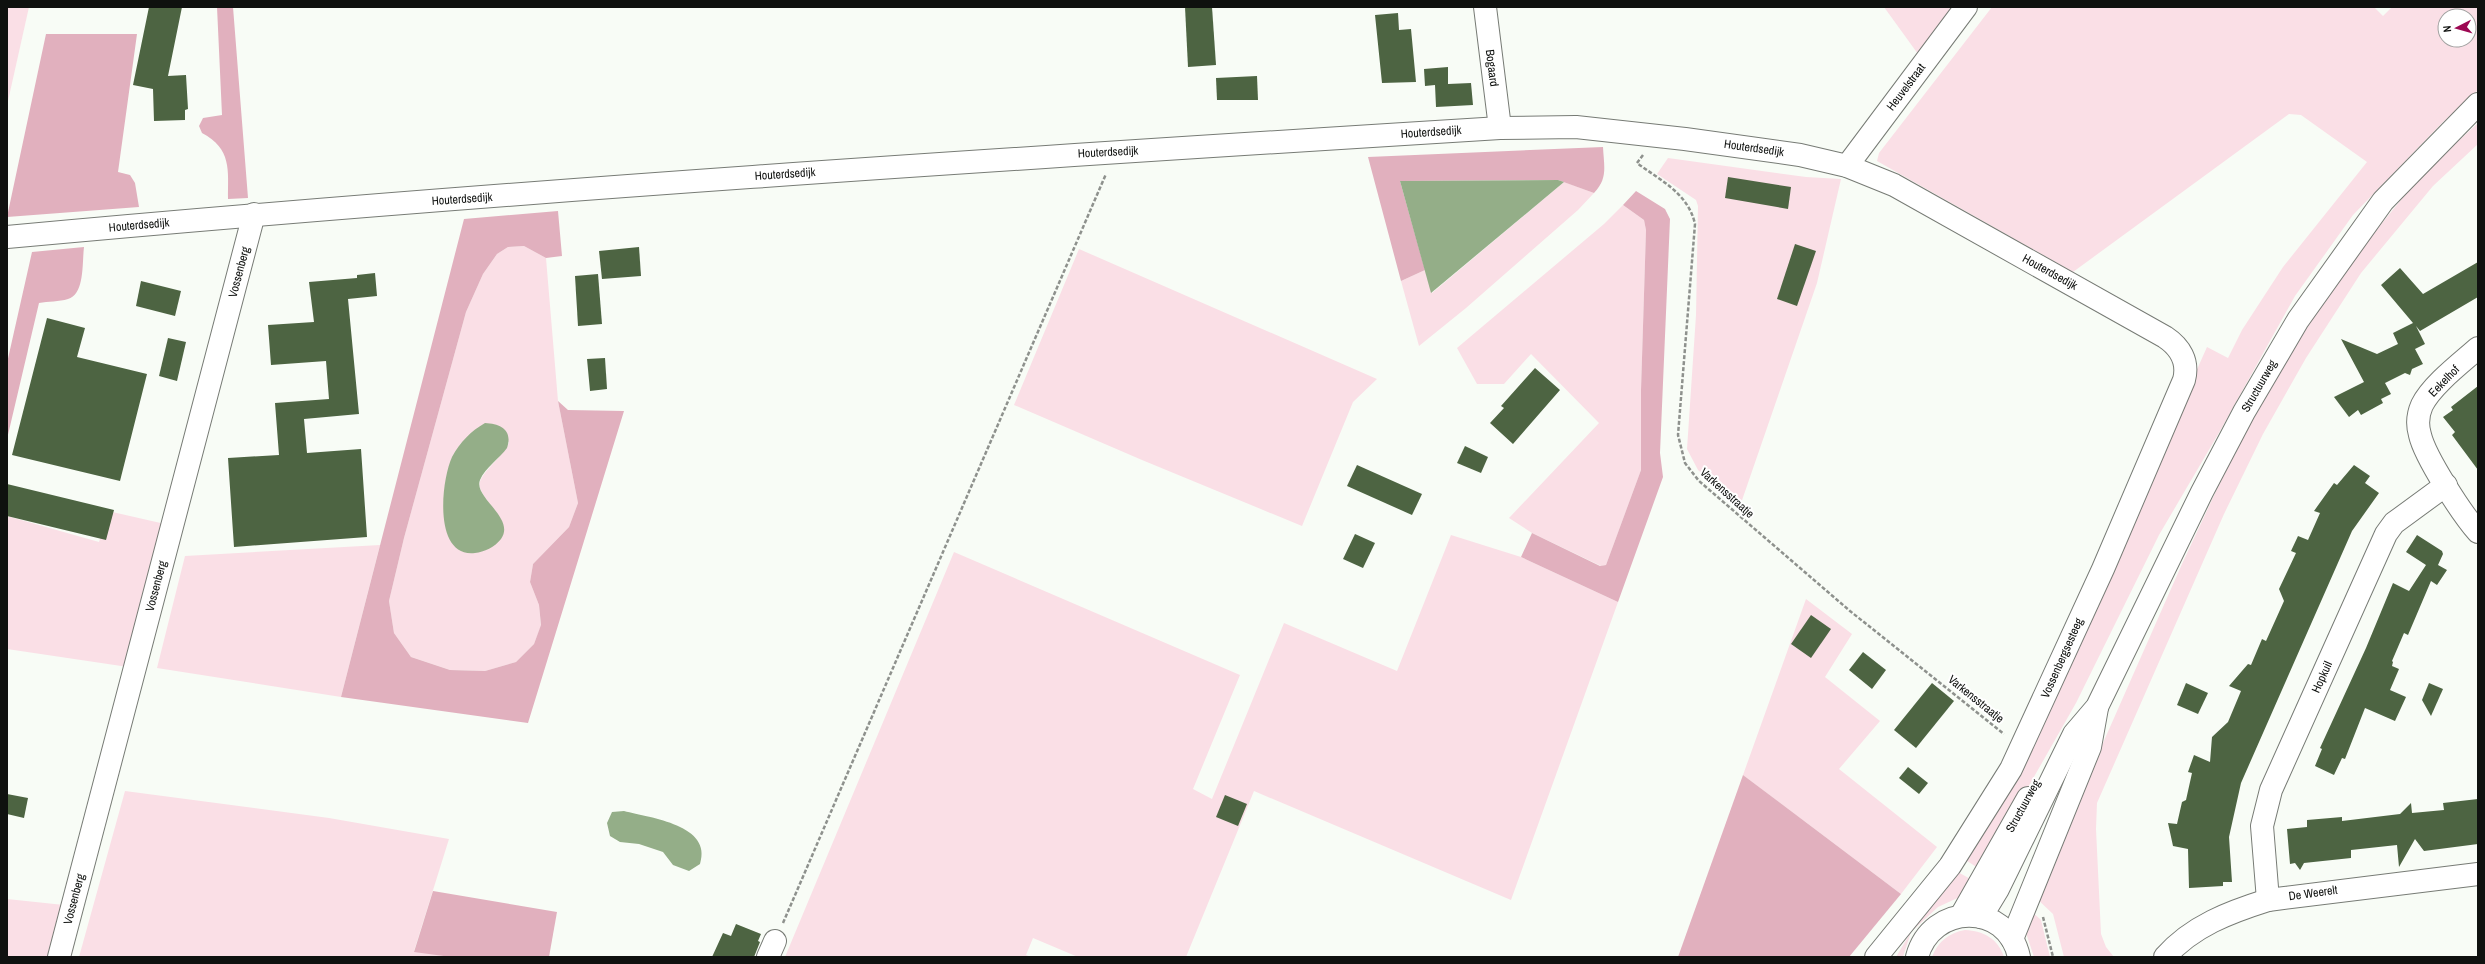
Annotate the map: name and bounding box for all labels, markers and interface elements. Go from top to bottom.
north arrow [2437,8,2477,48]
text: N [2440,25,2454,33]
street label: Bogaard [1482,49,1502,87]
street label: Heuvelstraat [1883,60,1929,114]
street label: Houterdsedijk [1400,122,1462,142]
street label: Houterdsedijk [1723,136,1785,160]
street label: Houterdsedijk [1077,142,1139,162]
street label: Houterdsedijk [754,164,816,184]
street label: Houterdsedijk [431,189,493,209]
street label: Houterdsedijk [108,214,170,236]
street label: Vossenberg [225,244,254,299]
street label: Houterdsedijk [2020,250,2080,294]
street label: Structuurweg [2238,356,2281,415]
street label: Eekelhof [2425,361,2463,400]
street label: Varkensstraatje [1697,464,1757,522]
street label: Vossenberg [142,558,171,613]
street label: Vossenbergsesteeg [2037,615,2087,701]
street label: Hopkuil [2308,659,2336,695]
street label: Varkensstraatje [1945,671,2007,727]
street label: Structuurweg [2002,776,2044,835]
street label: Vossenberg [60,871,89,926]
street label: De Weerelt [2288,882,2339,904]

